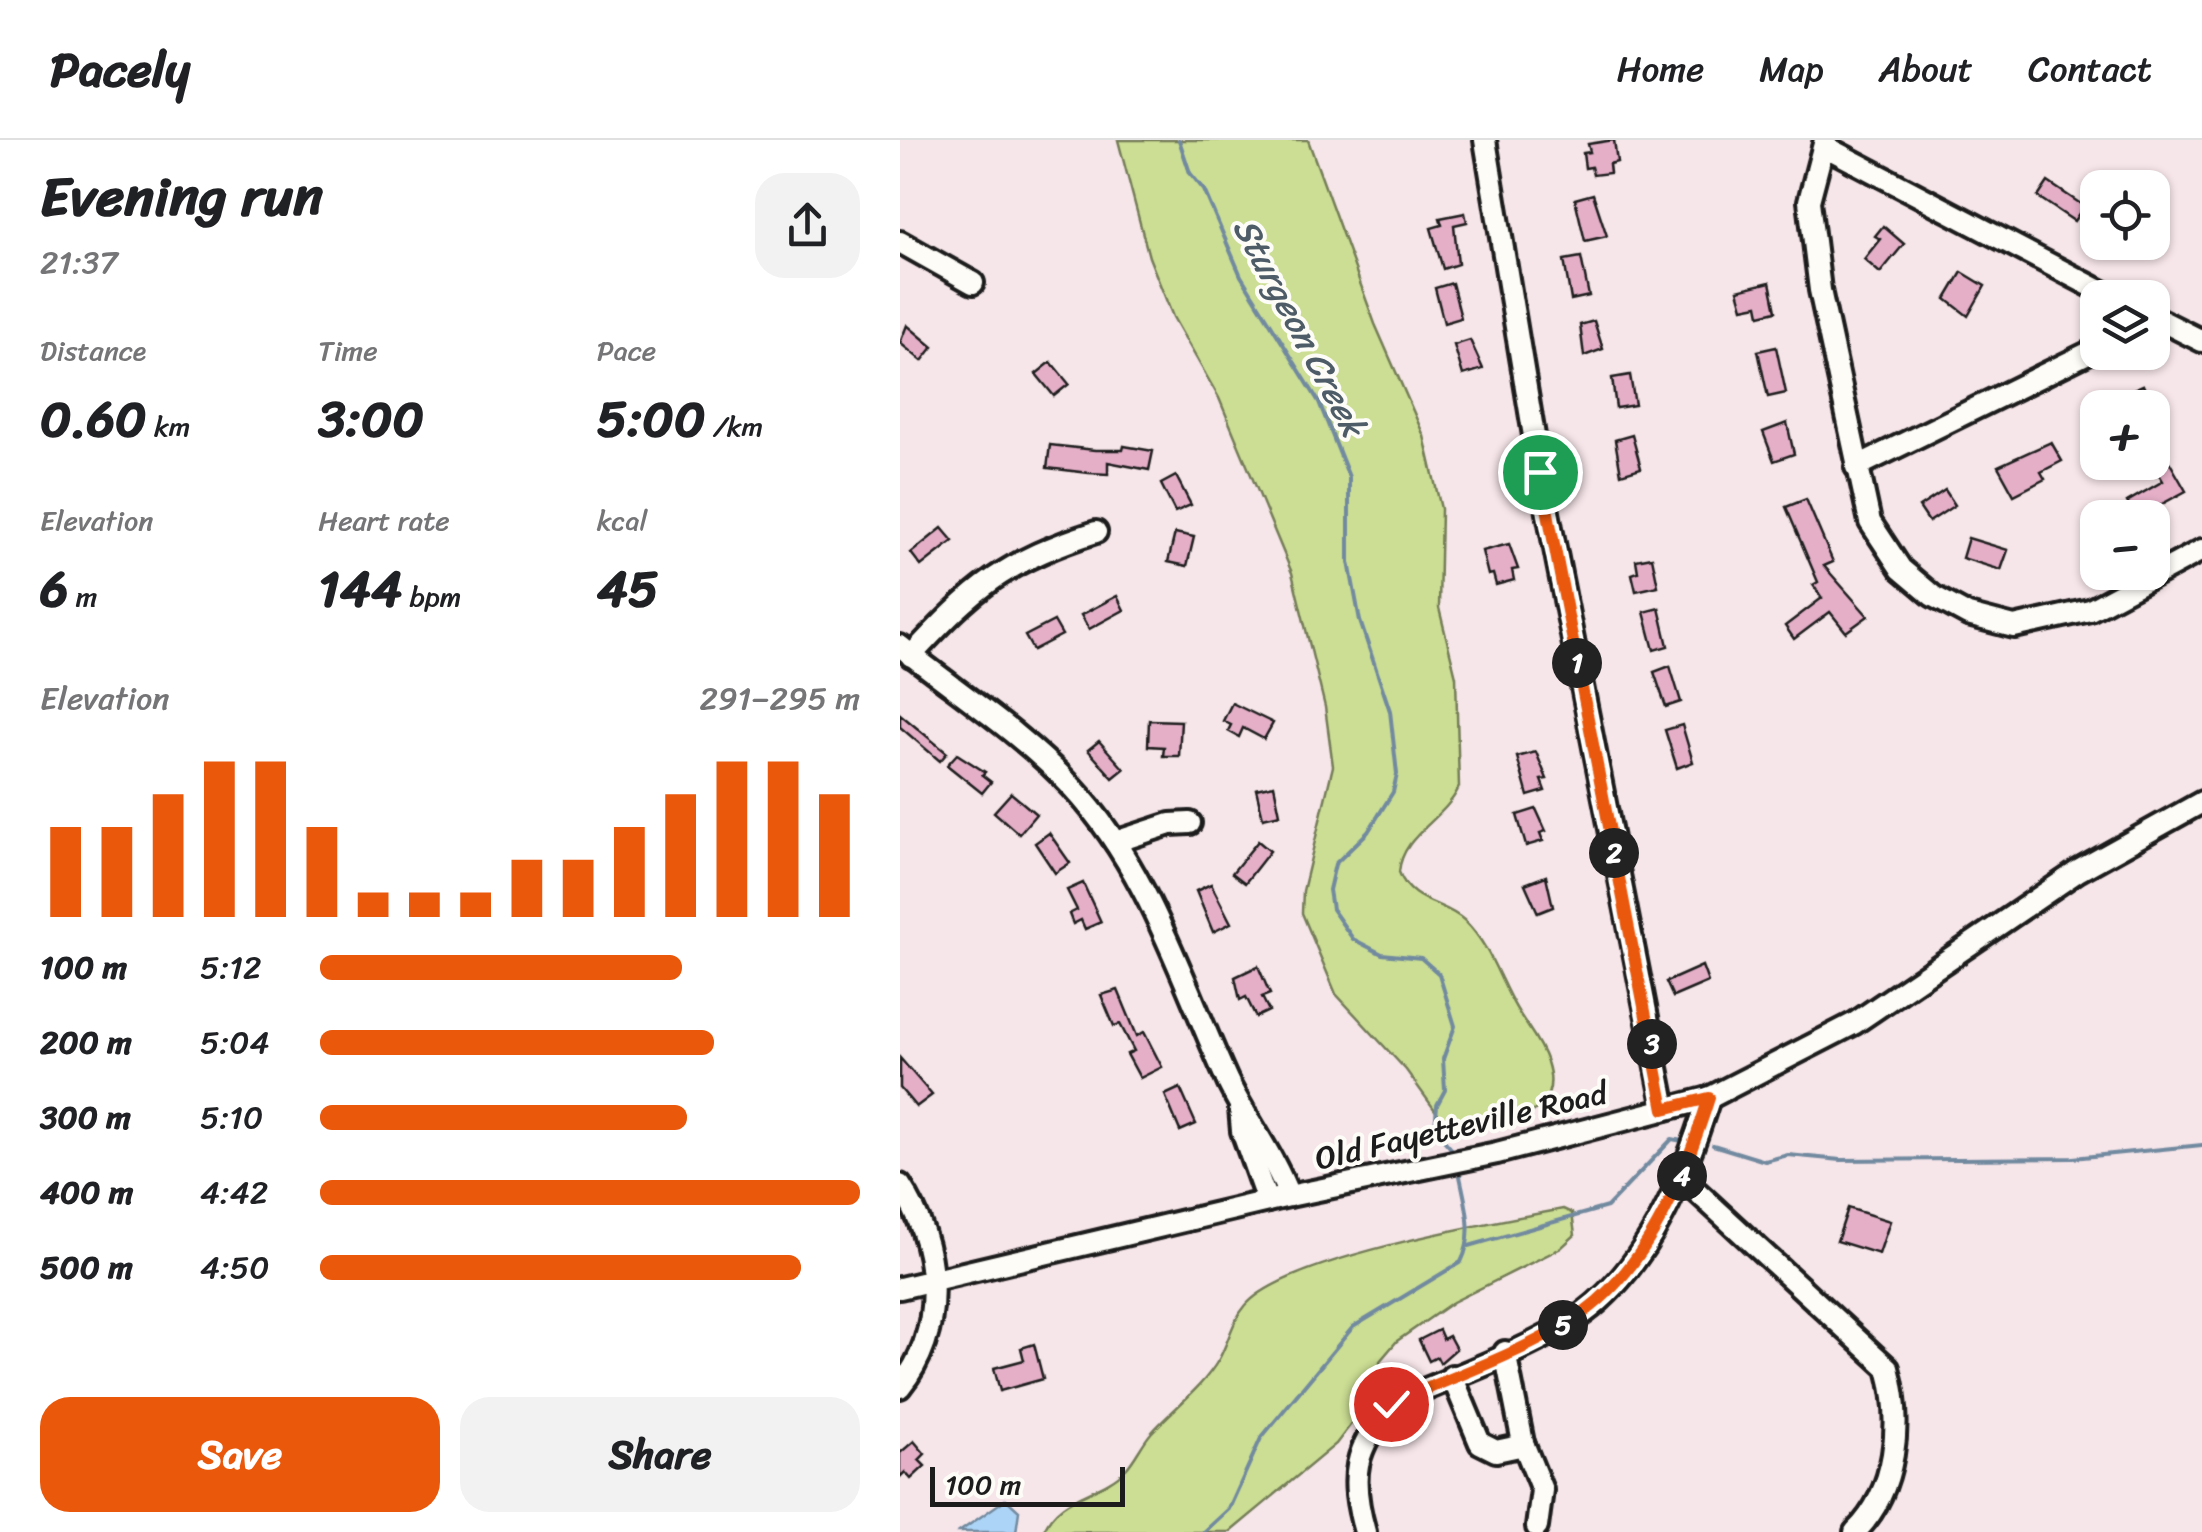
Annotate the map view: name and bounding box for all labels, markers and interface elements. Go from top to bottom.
text: Pacely [50,27,190,112]
text: Home [1617,38,1704,100]
text: Map [1759,38,1824,100]
text: About [1879,38,1973,100]
text: Contact [2028,38,2152,100]
text: Evening run [40,148,323,245]
map controls [2080,170,2170,590]
button: locate [2080,170,2170,260]
button: share [755,173,860,278]
water label: Sturgeon Creek [1216,206,1385,451]
text: 21:37 [40,234,118,291]
button: layers [2080,280,2170,370]
text: Distance [40,326,146,375]
text: Time [318,326,378,375]
text: Pace [597,326,656,375]
text: 0.60 [40,375,147,464]
text: 3:00 [318,375,424,464]
text: 5:00 [597,375,706,464]
button: + [2080,390,2170,480]
text: km [147,402,190,451]
text: /km [706,402,763,451]
pin [1498,430,1583,515]
icon: arrive [1513,445,1568,500]
text: Elevation [40,496,153,545]
text: Heart rate [318,496,450,545]
text: kcal [597,496,648,545]
button: − [2080,500,2170,590]
text: 6 [40,545,68,634]
text: 144 [318,545,402,634]
text: 45 [597,545,658,634]
text: m [68,572,97,621]
text: bpm [402,572,461,621]
pin: 1 [1552,638,1602,688]
text: 1 [1571,638,1583,687]
text: Elevation [40,670,170,727]
text: 291–295 m [699,670,860,727]
pin: 2 [1589,828,1639,878]
text: 2 [1606,828,1622,877]
text: 100 m [40,939,127,996]
text: 5:12 [200,939,261,996]
text: 200 m [40,1014,132,1071]
text: 5:04 [200,1014,269,1071]
pin: 3 [1627,1019,1677,1069]
text: 3 [1644,1019,1660,1068]
street label: Old Fayetteville Road [1309,1064,1615,1187]
text: 300 m [40,1089,131,1146]
text: 5:10 [200,1089,263,1146]
pin: 4 [1657,1151,1707,1201]
text: 4 [1673,1151,1691,1200]
text: 400 m [40,1164,133,1221]
text: 4:42 [200,1164,268,1221]
text: 500 m [40,1239,133,1296]
text: 4:50 [200,1239,269,1296]
pin: 5 [1538,1300,1588,1350]
text: 5 [1554,1300,1572,1349]
pin [1349,1362,1434,1447]
icon: check [1364,1377,1419,1432]
button: Save [40,1397,440,1512]
button: Share [460,1397,860,1512]
text: 100 m [945,1460,1021,1509]
scale bar [930,1462,1125,1506]

